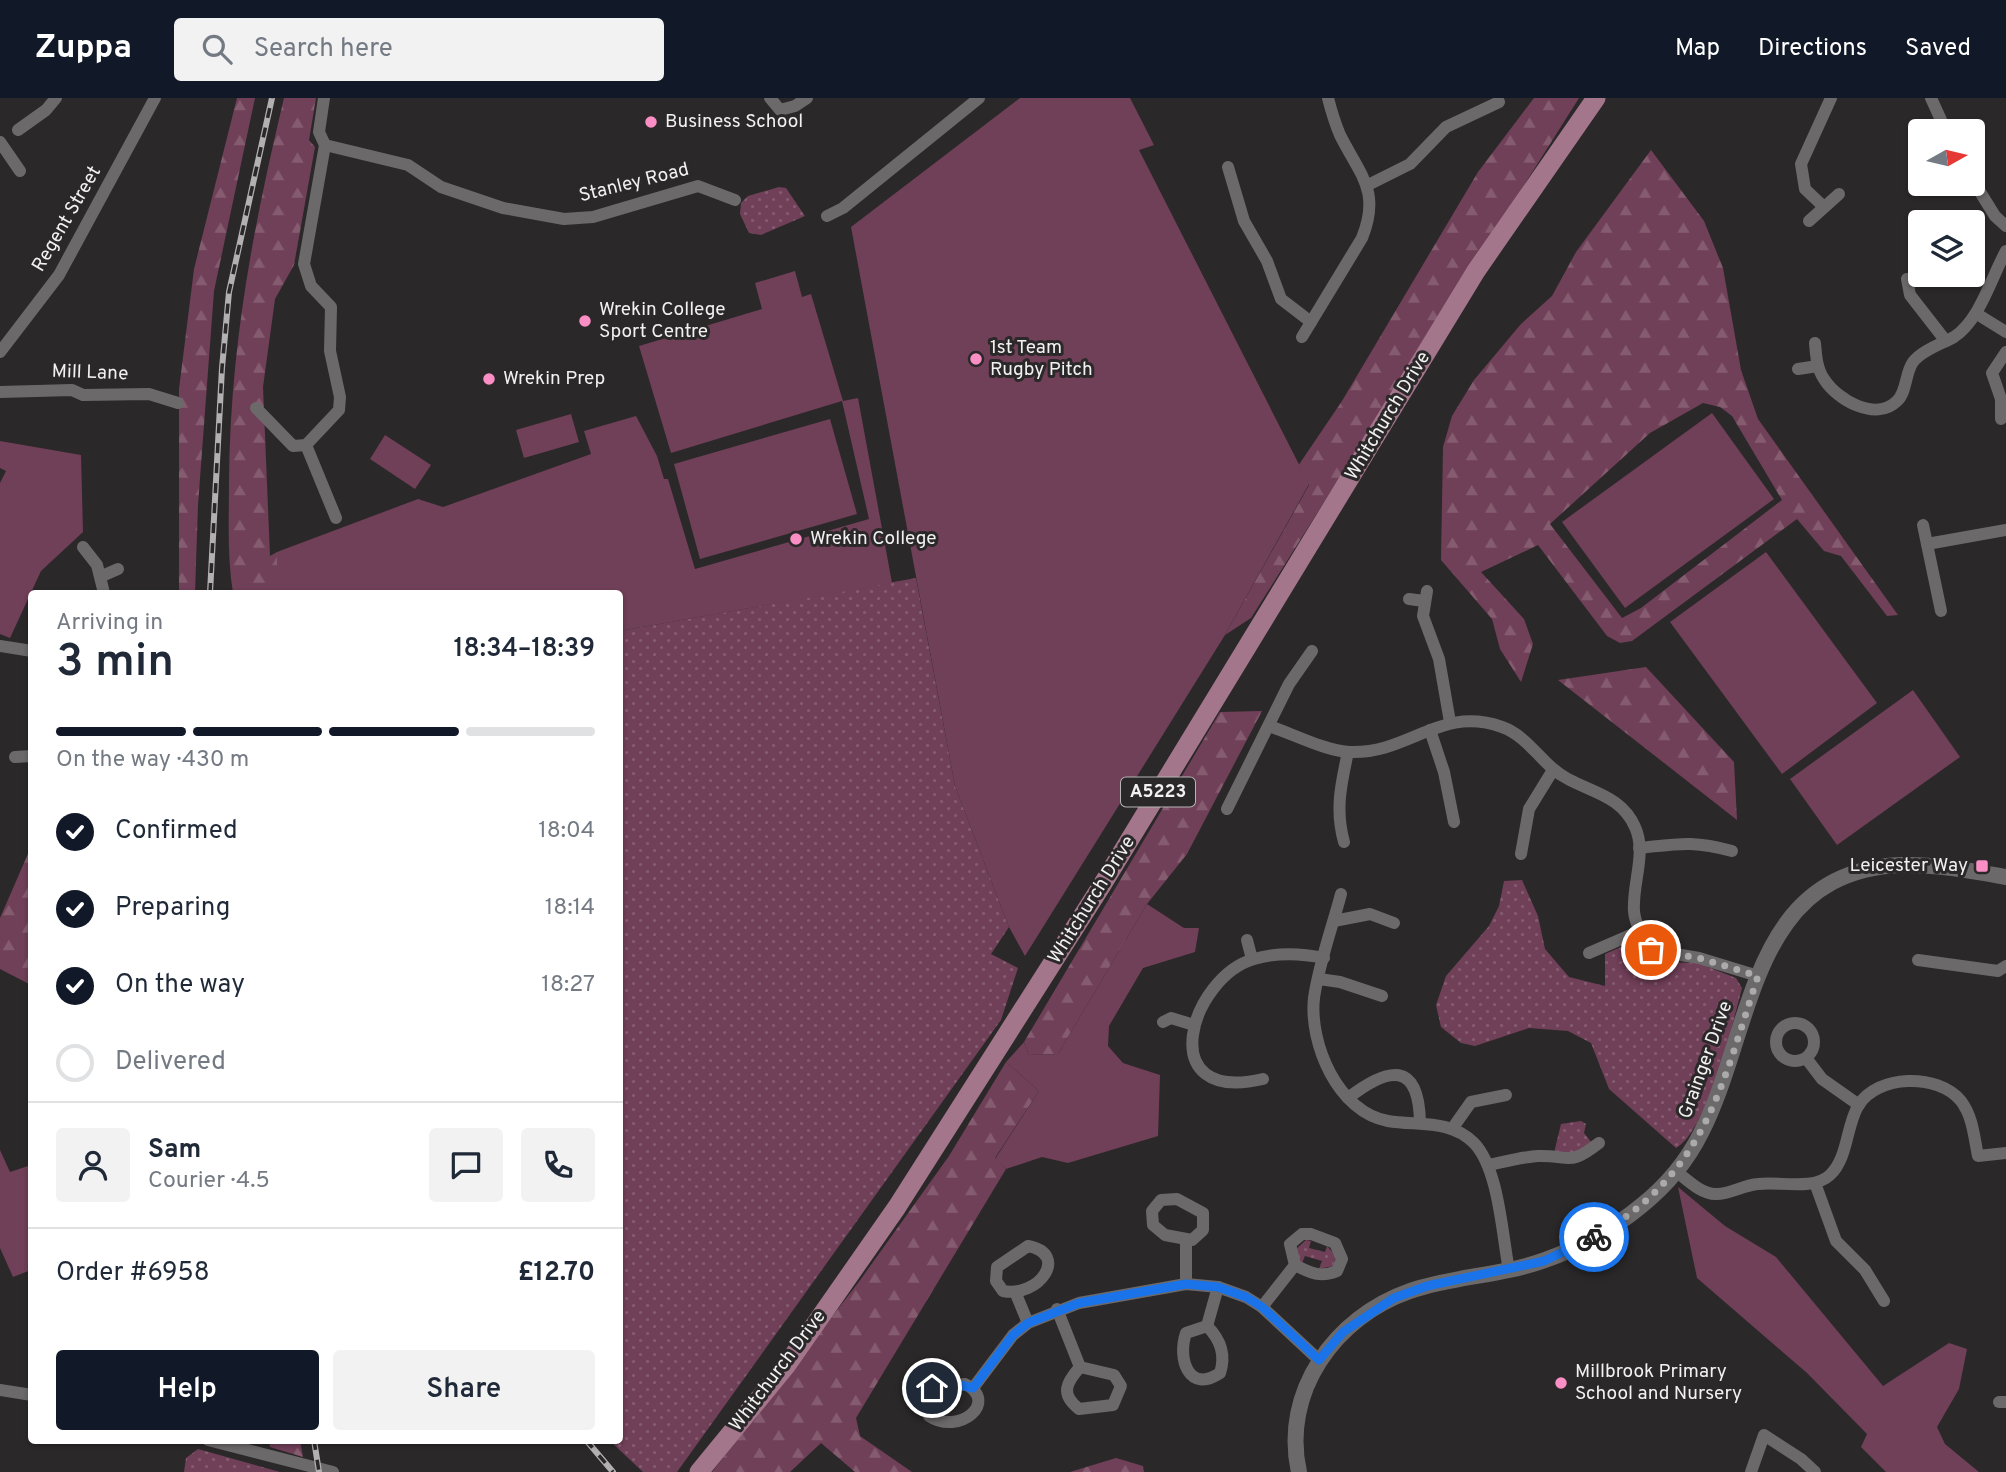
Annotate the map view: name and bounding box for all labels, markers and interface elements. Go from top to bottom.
search box [174,18,664,81]
text: Zuppa [35,28,132,70]
icon: search [198,30,236,68]
text: Search here [254,33,393,66]
text: Map [1675,34,1720,64]
text: Directions [1758,34,1867,64]
text: Saved [1905,34,1971,64]
place label: Business School [665,110,803,134]
marker: Business School [643,114,659,130]
north arrow [1908,119,1984,196]
map controls [1908,119,1985,287]
street label: Stanley Road [577,158,691,208]
street label: Regent Street [27,162,107,276]
button: layers [1908,210,1985,287]
place label: Wrekin College Sport Centre [599,298,726,344]
marker: Wrekin College Sport Centre [577,313,593,329]
place label: 1st Team Rugby Pitch [990,336,1093,382]
street label: Whitchurch Drive [1340,347,1436,485]
marker: 1st Team Rugby Pitch [968,351,984,367]
street label: Mill Lane [51,360,129,386]
place label: Wrekin Prep [503,367,605,391]
marker: Wrekin Prep [481,371,497,387]
place label: Wrekin College [810,527,937,551]
marker: Wrekin College [788,531,804,547]
text: Arriving in [56,609,163,638]
text: 18:34–18:39 [453,633,595,666]
text: 3 min [56,634,174,693]
text: On the way · 430 m [56,746,249,775]
road number: A5223 [1121,778,1195,806]
icon: check [56,813,94,851]
text: Confirmed [115,815,238,848]
text: 18:04 [538,817,595,846]
street label: Whitchurch Drive [1043,832,1141,968]
place label: Leicester Way [1850,854,1968,878]
marker: Leicester Way [1974,858,1990,874]
icon: check [56,890,94,928]
text: Preparing [115,892,230,925]
text: 18:14 [545,894,595,923]
pin [1621,920,1681,980]
icon: bag [1632,931,1670,969]
icon: check [56,967,94,1005]
text: On the way [115,969,245,1002]
text: 18:27 [541,971,595,1000]
street label: Grainger Drive [1674,998,1738,1122]
text: Delivered [115,1046,226,1079]
button: person [56,1128,130,1202]
button: chat [429,1128,503,1202]
button: phone [521,1128,595,1202]
text: Sam [148,1134,201,1167]
text: Courier · 4.5 [148,1167,270,1196]
courier [1559,1202,1629,1272]
icon: bike [1575,1218,1613,1256]
text: Order #6958 [56,1257,210,1290]
text: £12.70 [518,1257,595,1290]
street label: Whitchurch Drive [724,1305,832,1437]
button: Help [56,1350,319,1430]
button: Share [333,1350,595,1430]
pin [902,1358,962,1418]
place label: Millbrook Primary School and Nursery [1575,1360,1742,1406]
icon: home [913,1369,951,1407]
marker: Millbrook Primary School and Nursery [1553,1375,1569,1391]

